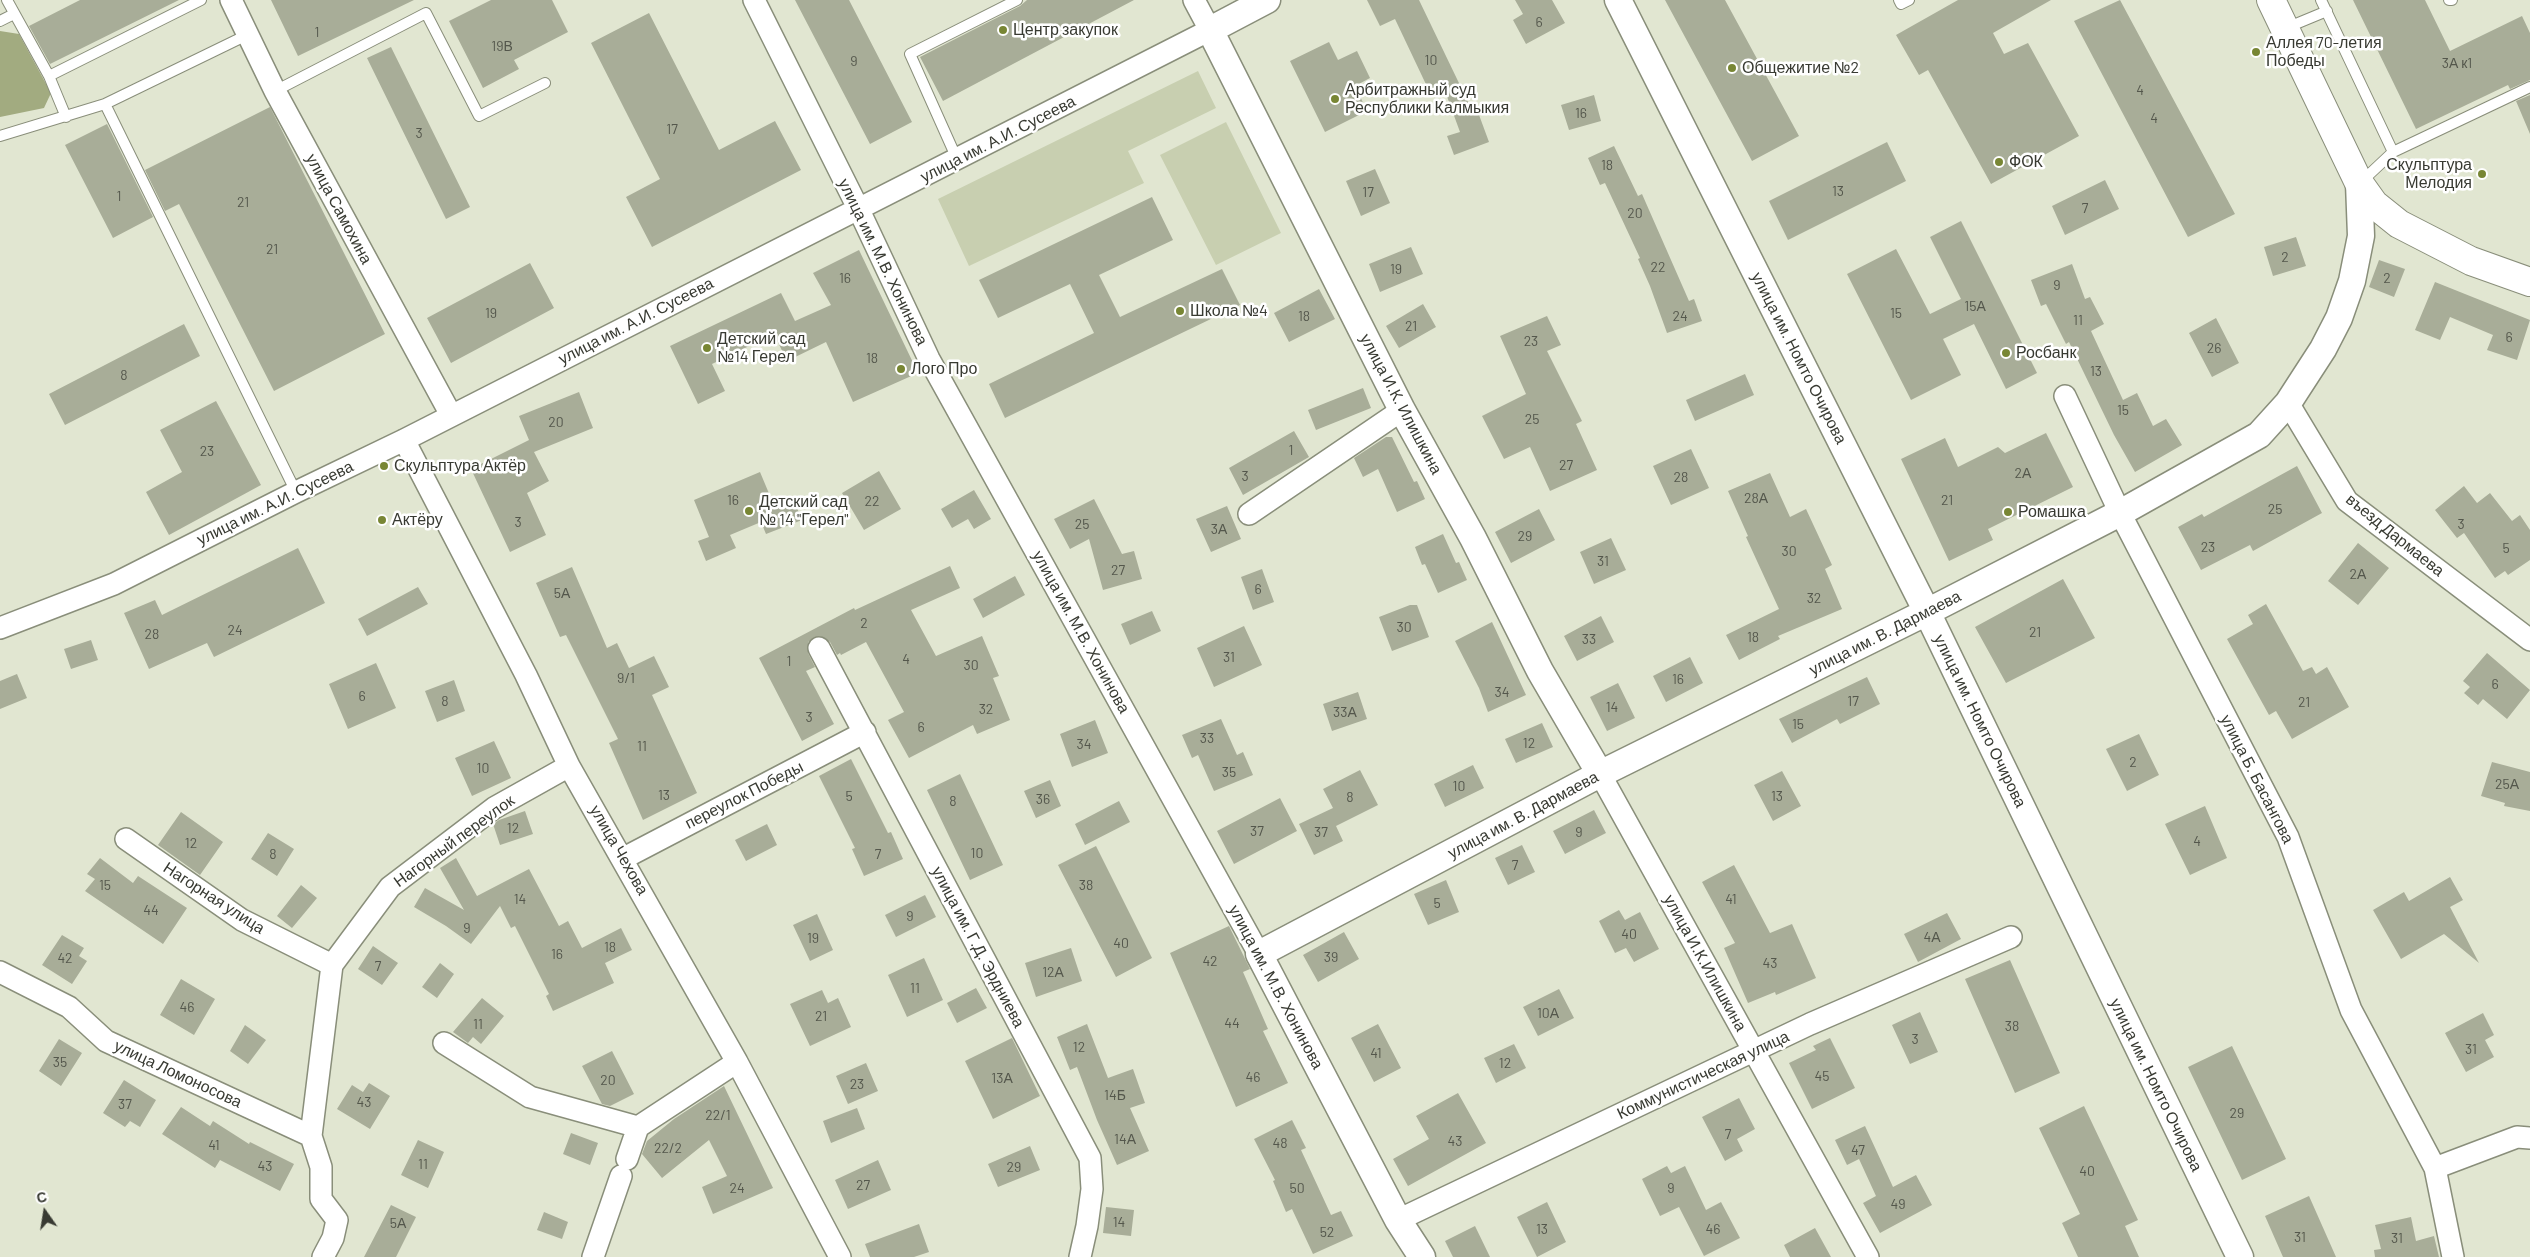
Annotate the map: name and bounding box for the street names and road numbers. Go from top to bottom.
street label: улица им. А.И. Сусеева [917,92,1079,186]
street label: улица Самохина [302,151,376,267]
street label: улица им. М.В. Хонинова [834,176,932,348]
street label: улица им. Номто Очирова [1747,269,1851,447]
street label: улица им. А.И. Сусеева [555,274,717,368]
street label: улица И.К. Илишкина [1356,330,1446,478]
street label: улица им. А.И. Сусеева [194,457,356,549]
street label: въезд Дармаева [2342,490,2448,580]
street label: улица им. М.В. Хонинова [1028,547,1134,717]
street label: улица им. В. Дармаева [1806,586,1964,680]
street label: улица им. Номто Очирова [1930,631,2030,811]
street label: улица Б. Басангова [2216,711,2298,847]
street label: переулок Победы [682,757,806,833]
street label: улица им. В. Дармаева [1444,767,1602,863]
street label: Нагорный переулок [390,791,518,891]
street label: улица Чехова [586,802,652,898]
street label: Нагорная улица [160,858,268,938]
street label: улица им. Г.Д. Эрдниева [927,863,1029,1031]
street label: улица И.К.Илишкина [1659,891,1751,1035]
street label: улица им. М.В. Хонинова [1225,902,1327,1072]
street label: улица им. Номто Очирова [2106,995,2206,1175]
street label: Коммунистическая улица [1614,1027,1792,1123]
street label: улица Ломоносова [111,1036,245,1112]

